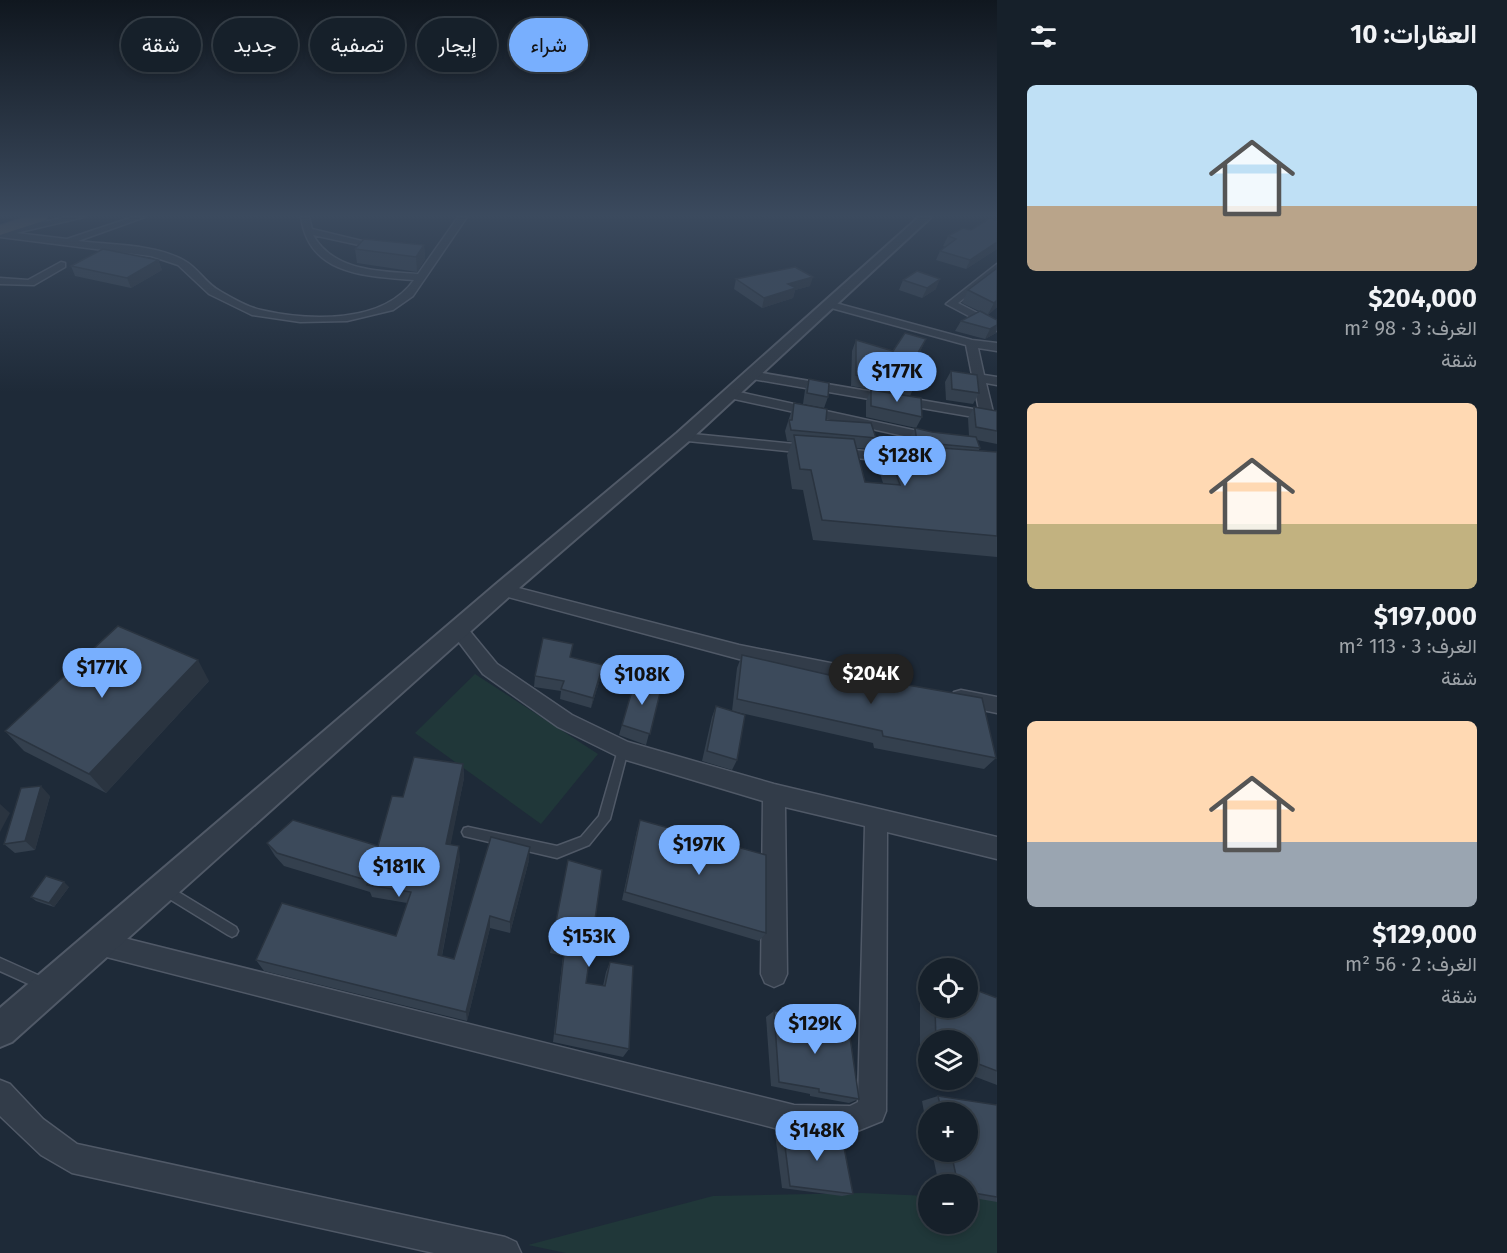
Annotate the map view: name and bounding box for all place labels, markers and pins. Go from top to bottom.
pin: $177K [855,352,939,403]
pin: $128K [863,436,947,487]
pin: $177K [60,648,144,699]
pin: $204K [829,654,913,705]
pin: $108K [600,655,684,706]
pin: $197K [657,825,741,876]
pin: $181K [357,847,441,898]
pin: $153K [547,917,631,968]
pin: $129K [773,1004,857,1055]
pin: $148K [775,1111,859,1162]

